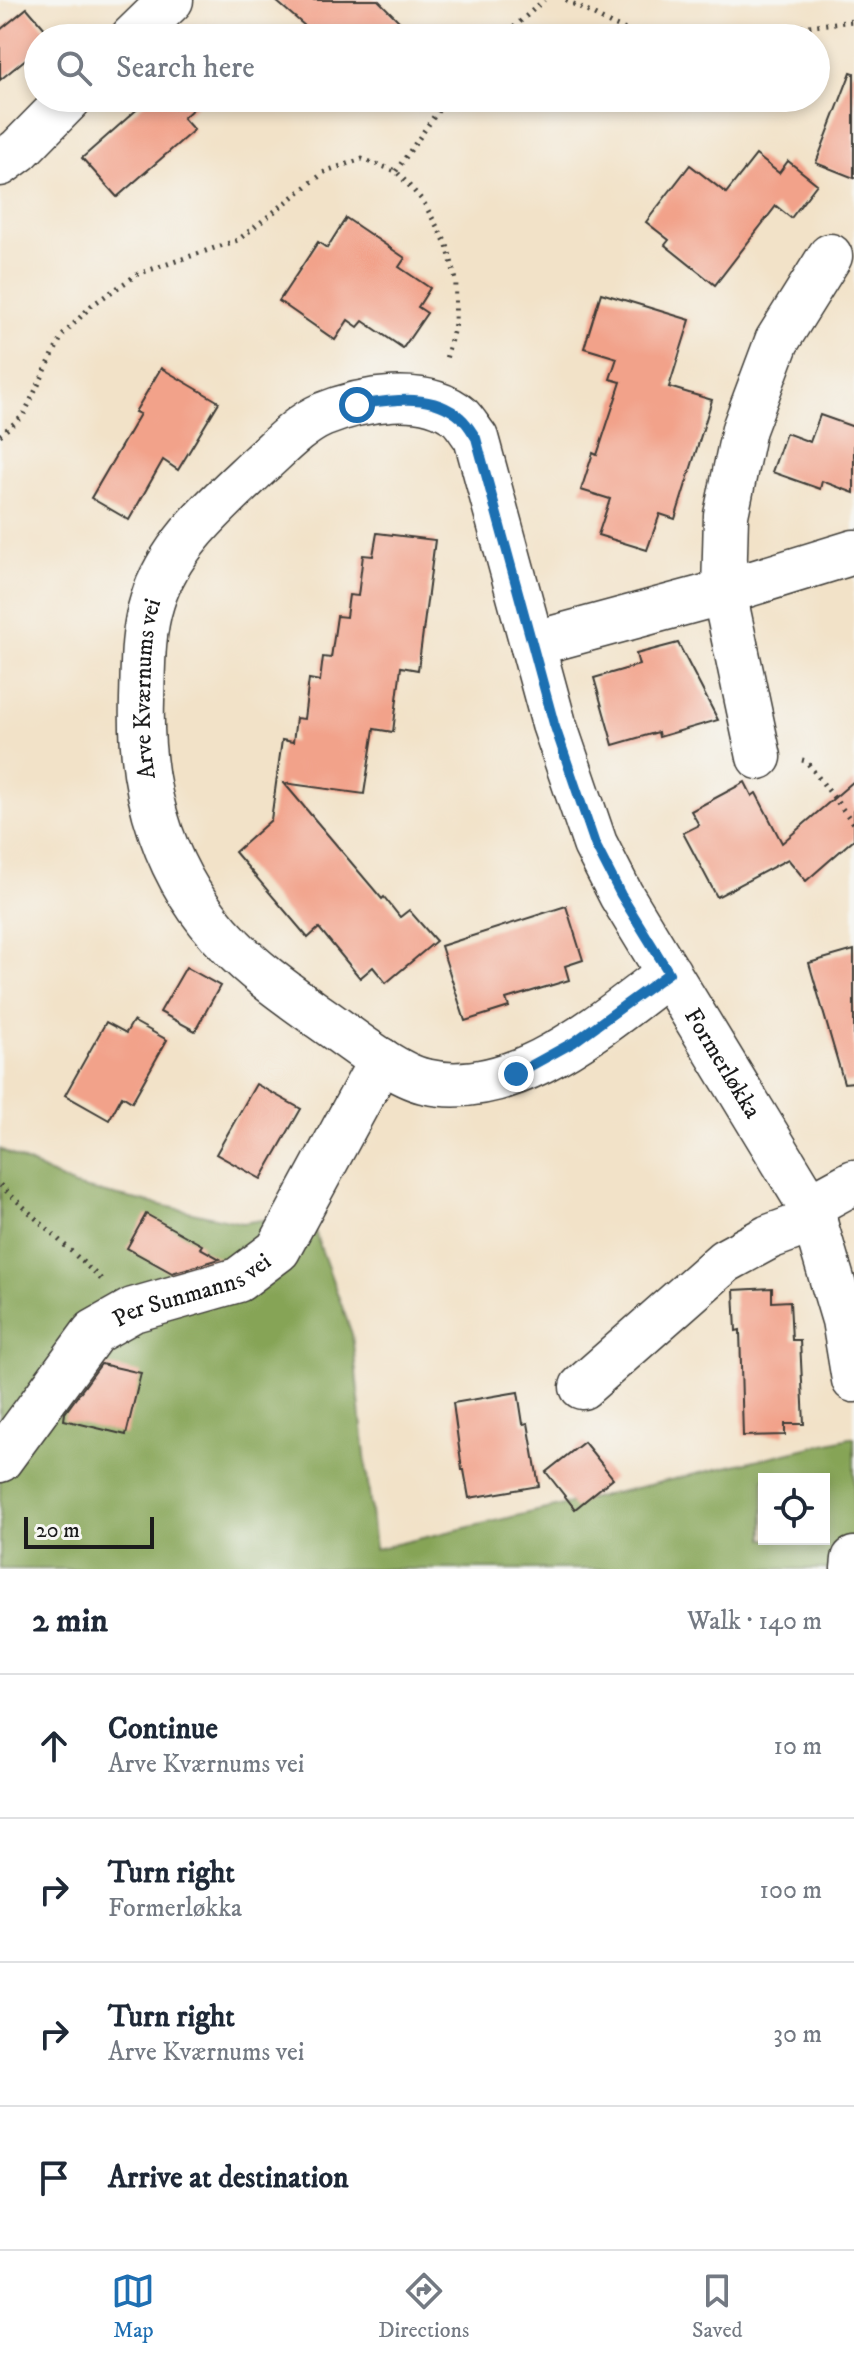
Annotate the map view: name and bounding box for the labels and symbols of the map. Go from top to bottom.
route start [339,387,375,423]
street label: Arve Kværnums vei [128,595,168,781]
street label: Formerløkka [677,1003,768,1125]
route end [498,1056,534,1092]
street label: Per Sunmanns vei [108,1247,277,1334]
scale bar [24,1513,154,1549]

